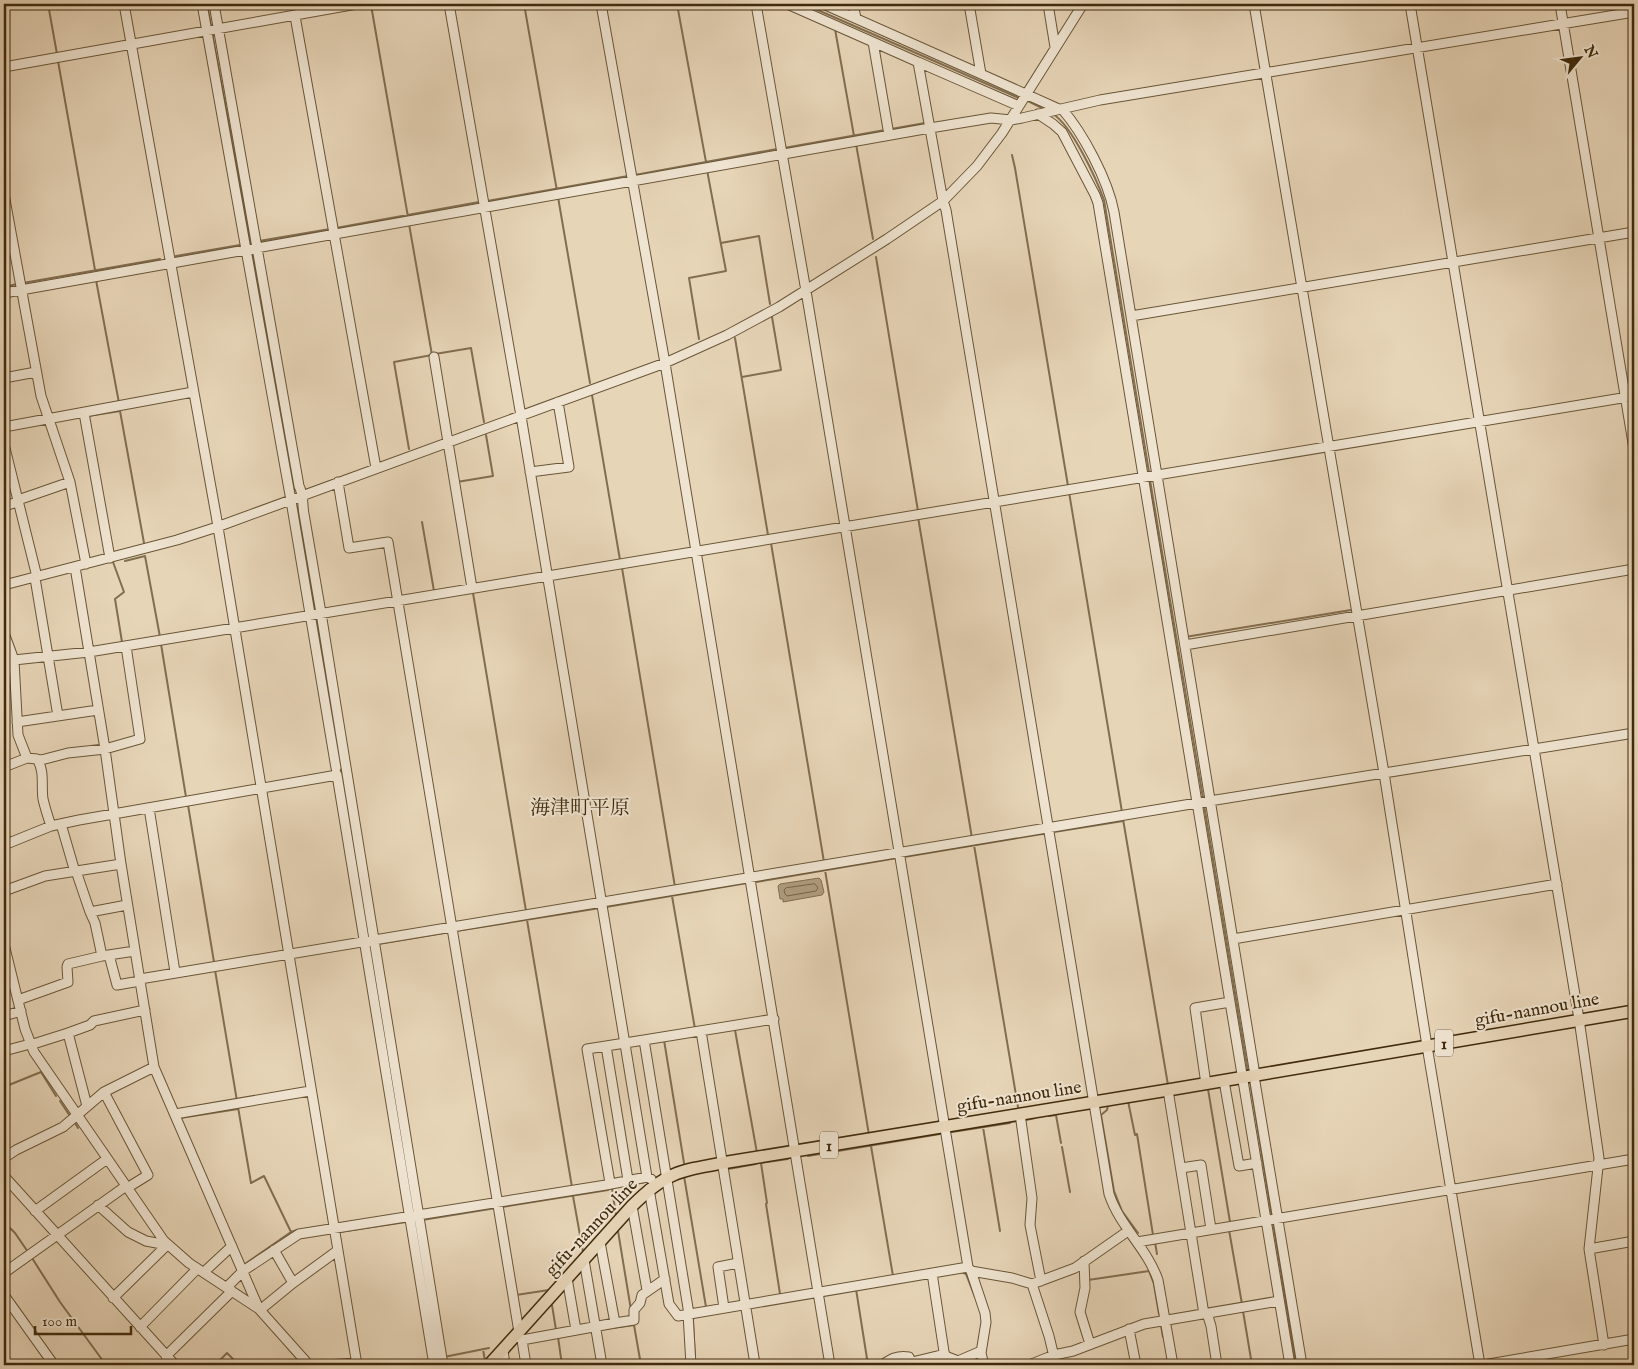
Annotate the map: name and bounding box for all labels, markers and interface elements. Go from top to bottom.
north arrow [1556,32,1606,82]
text: N [1579,42,1601,62]
district label: 海津町平原 [530,796,630,821]
street label: gifu-nannou line [1473,988,1601,1033]
road number: 1 [1435,1030,1453,1056]
street label: gifu-nannou line [955,1076,1083,1119]
road number: 1 [820,1132,838,1158]
street label: gifu-nannou line [541,1174,643,1282]
scale bar [35,1304,131,1336]
text: 100 m [42,1312,78,1331]

